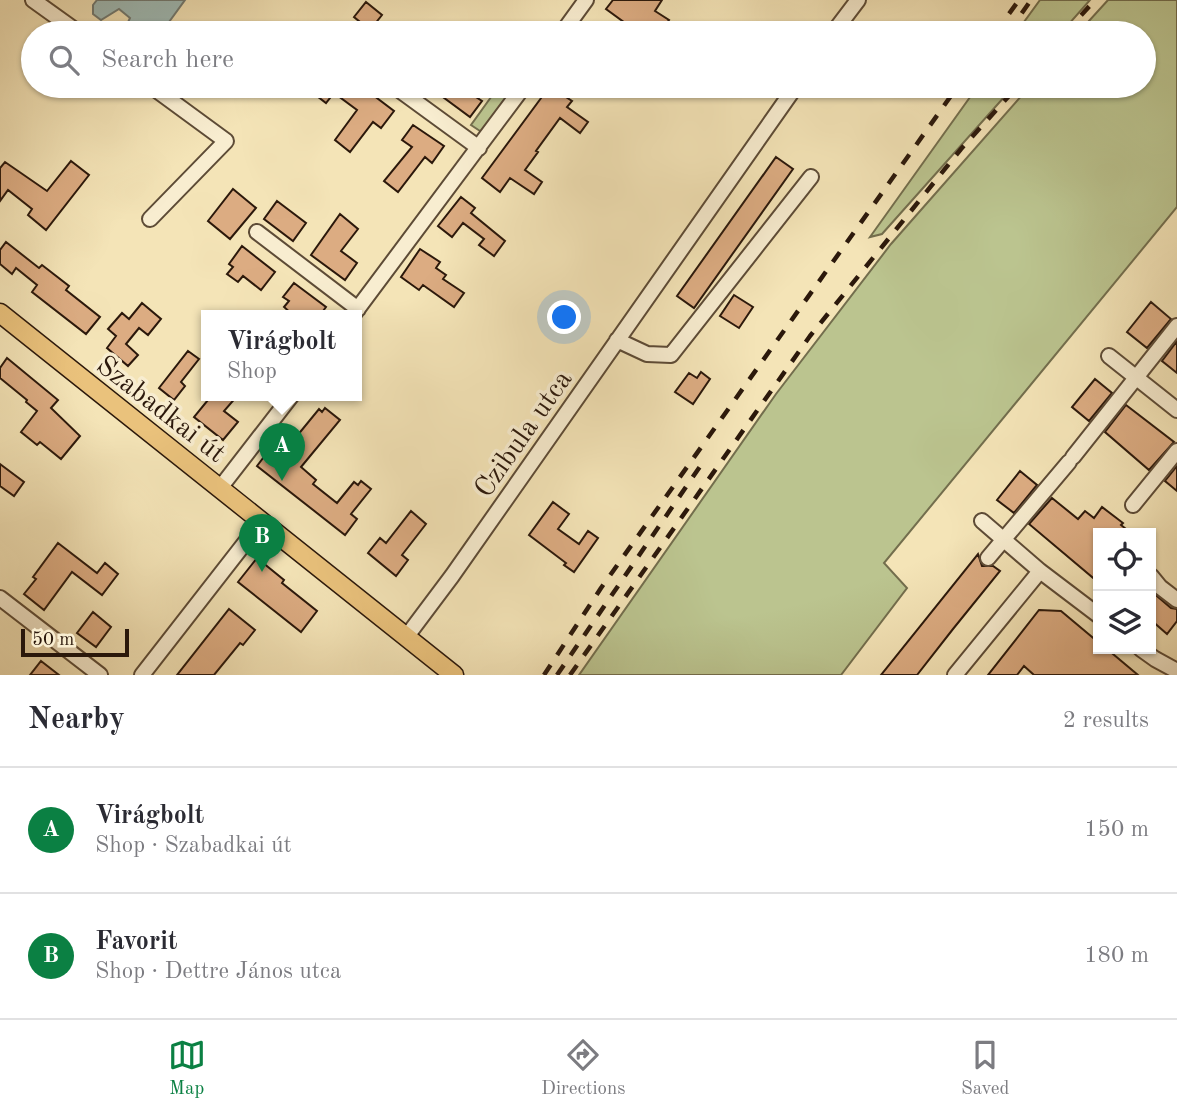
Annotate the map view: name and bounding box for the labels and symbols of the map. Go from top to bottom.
your location [547,300,581,334]
street label: Szabadkai út [91,352,230,469]
street label: Czibula utca [471,366,578,503]
pin: A [259,423,305,481]
pin: B [239,514,285,572]
scale bar [21,626,130,658]

